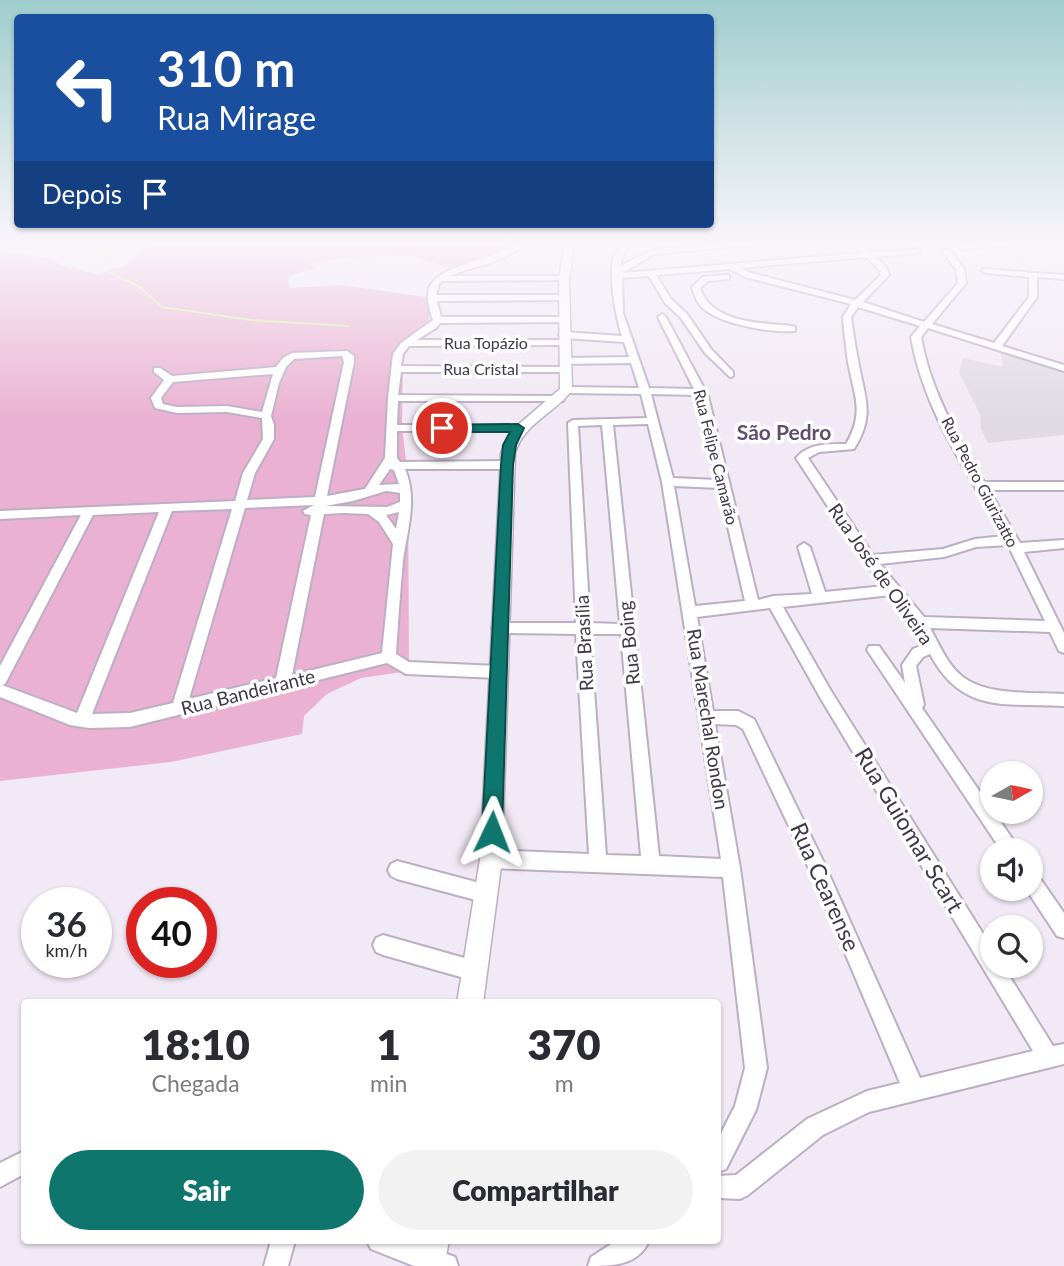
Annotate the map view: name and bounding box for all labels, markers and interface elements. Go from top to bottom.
text: 310 m [157,39,295,97]
icon: left [42,42,133,133]
text: Rua Mirage [157,98,316,137]
icon: arrive [136,175,174,213]
text: Depois [42,178,122,210]
street label: Rua Topázio [444,333,528,352]
street label: Rua Cristal [443,359,519,378]
street label: Rua Felipe Camarão [690,387,743,527]
pin [412,398,472,458]
icon: arrive [423,409,461,447]
street label: Rua Pedro Giurizatto [938,413,1023,550]
district label: São Pedro [737,419,831,444]
street label: Rua José de Oliveira [824,499,939,649]
street label: Rua Brasília [569,594,598,692]
street label: Rua Boing [613,600,644,686]
street label: Rua Marechal Rondon [683,627,734,811]
street label: Rua Bandeirante [178,664,317,719]
street label: Rua Guiomar Scart [850,742,971,918]
north arrow [980,761,1043,824]
map controls [980,761,1043,978]
position arrow [455,795,529,869]
street label: Rua Cearense [785,818,867,955]
button: sound [980,838,1043,901]
speed limit sign: 40 [126,887,217,978]
text: 36 [46,902,87,944]
button: search [980,915,1043,978]
text: km/h [45,939,88,961]
text: 18:10 [141,1019,250,1069]
text: 1 [377,1019,401,1069]
text: 370 [528,1019,601,1069]
text: Chegada [152,1069,240,1097]
text: min [370,1069,407,1097]
text: m [555,1069,574,1097]
button: Sair [49,1150,364,1230]
button: Compartilhar [378,1150,693,1230]

